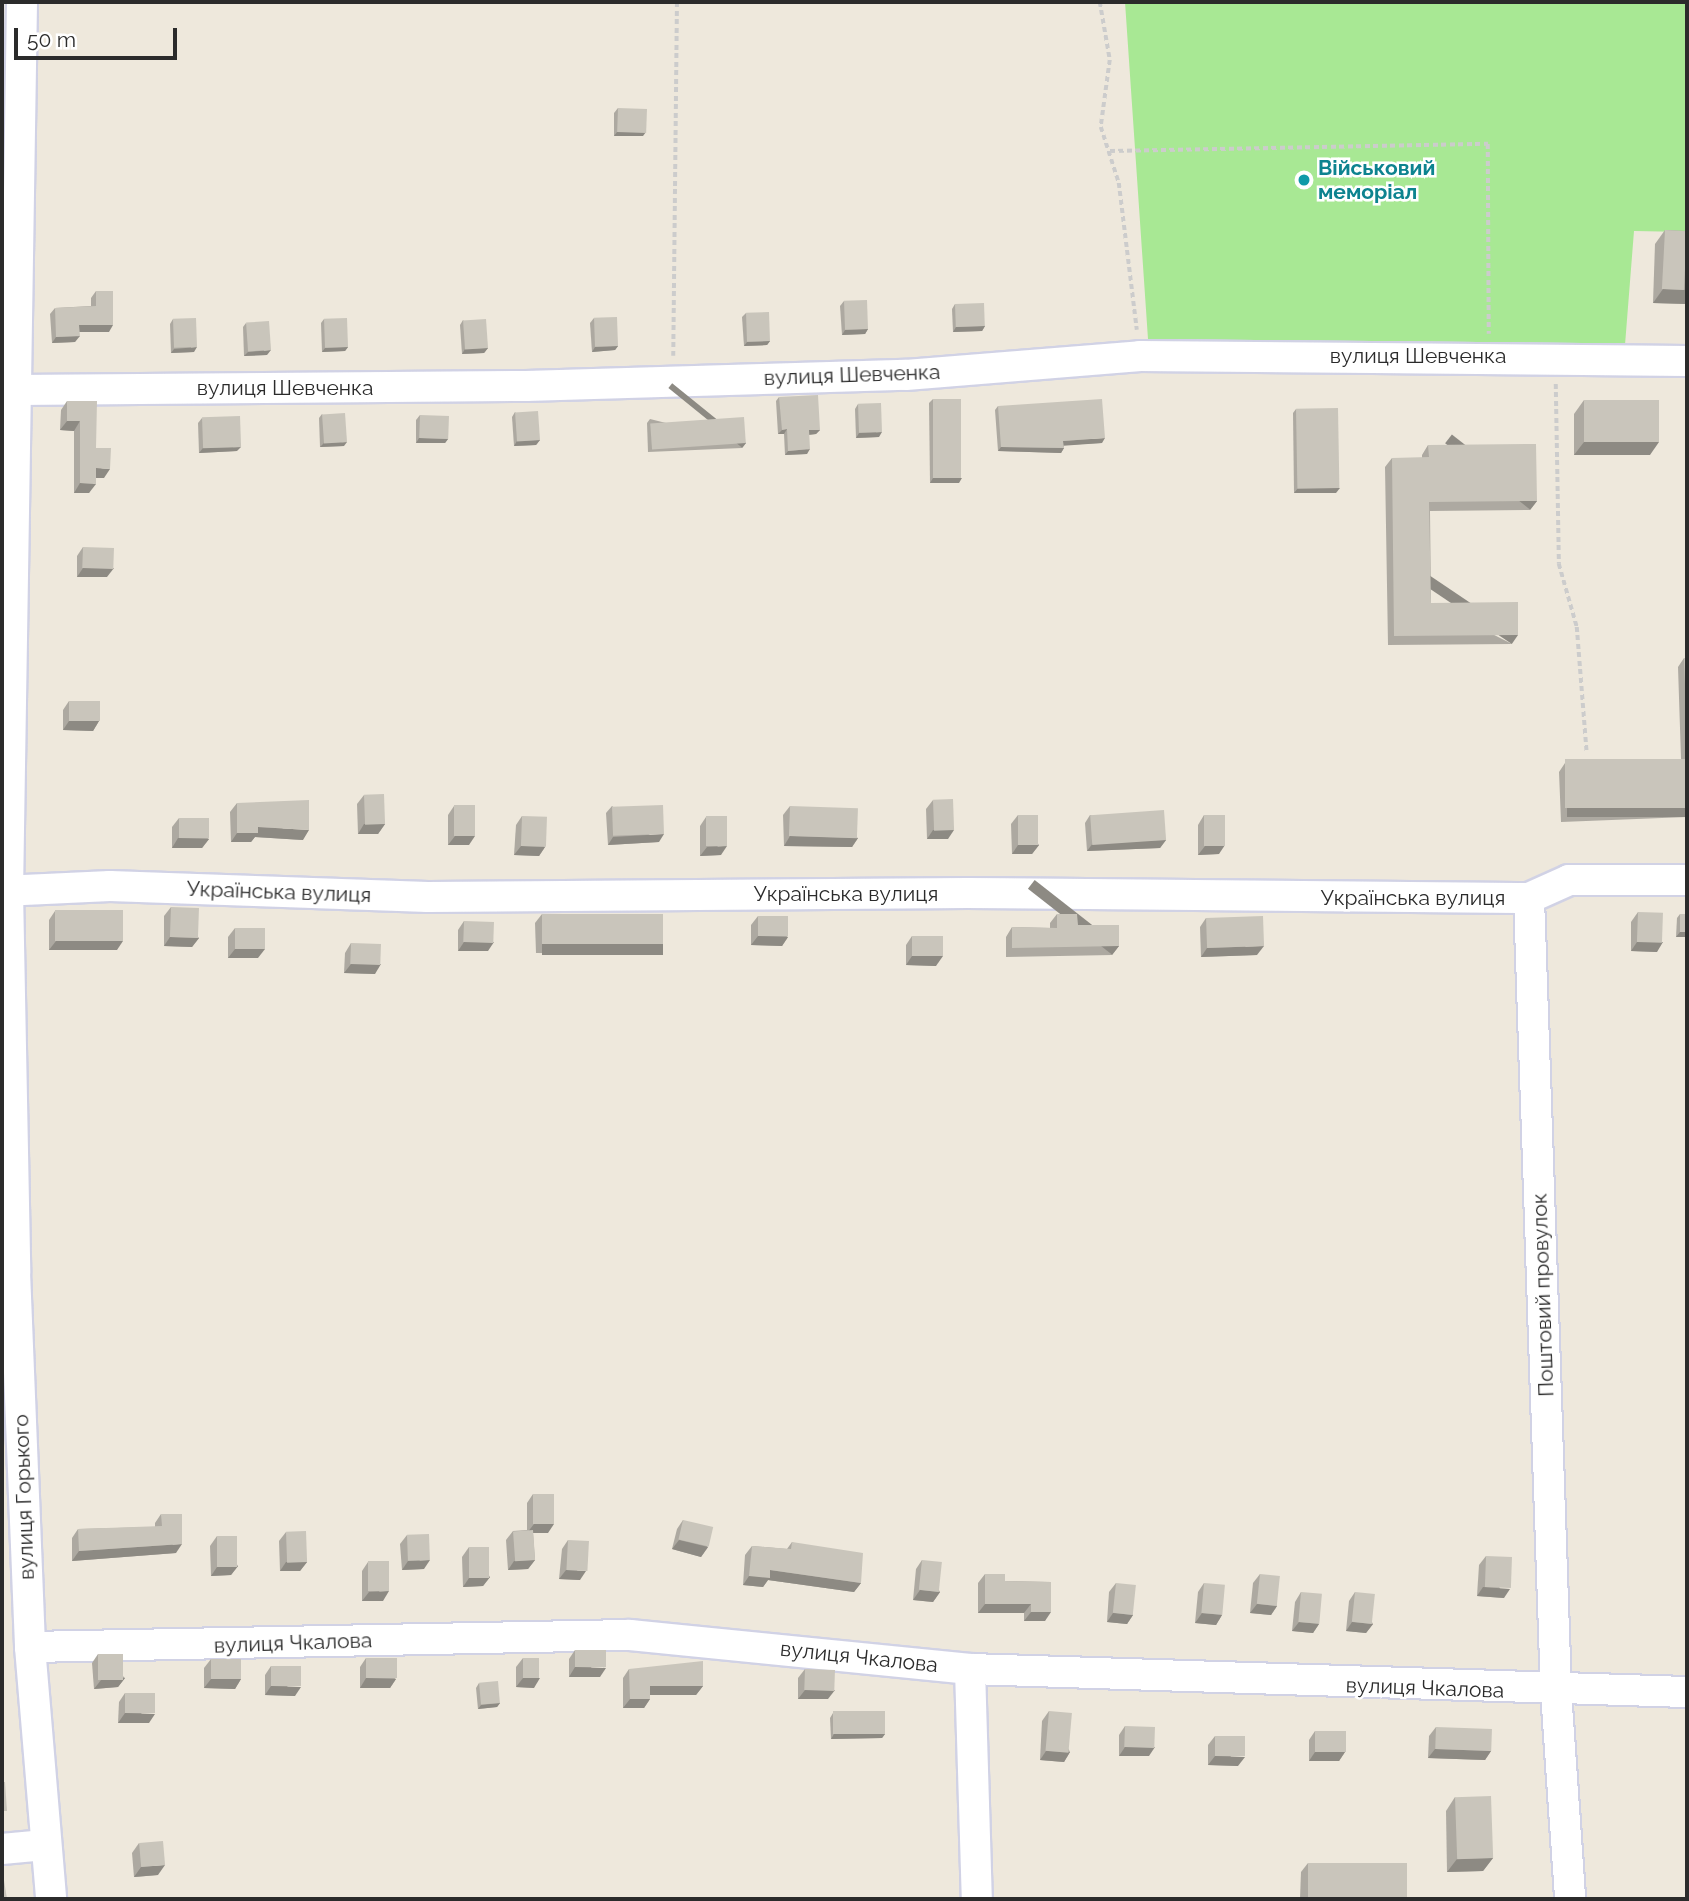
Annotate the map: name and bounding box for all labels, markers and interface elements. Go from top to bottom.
scale bar [18,14,180,58]
text: 50 m [27,27,76,52]
place label: Військовий меморіал [1318,155,1435,205]
marker: Військовий меморіал [1296,172,1312,188]
street label: вулиця Шевченка [1330,343,1506,369]
street label: вулиця Шевченка [763,359,941,391]
street label: вулиця Шевченка [197,375,373,401]
street label: Українська вулиця [186,876,372,908]
street label: Українська вулиця [754,881,938,907]
street label: Українська вулиця [1321,885,1505,911]
street label: Поштовий провулок [1527,1193,1559,1397]
street label: вулиця Горького [9,1414,39,1580]
street label: вулиця Чкалова [213,1628,373,1658]
street label: вулиця Чкалова [779,1636,939,1678]
street label: вулиця Чкалова [1345,1673,1505,1703]

